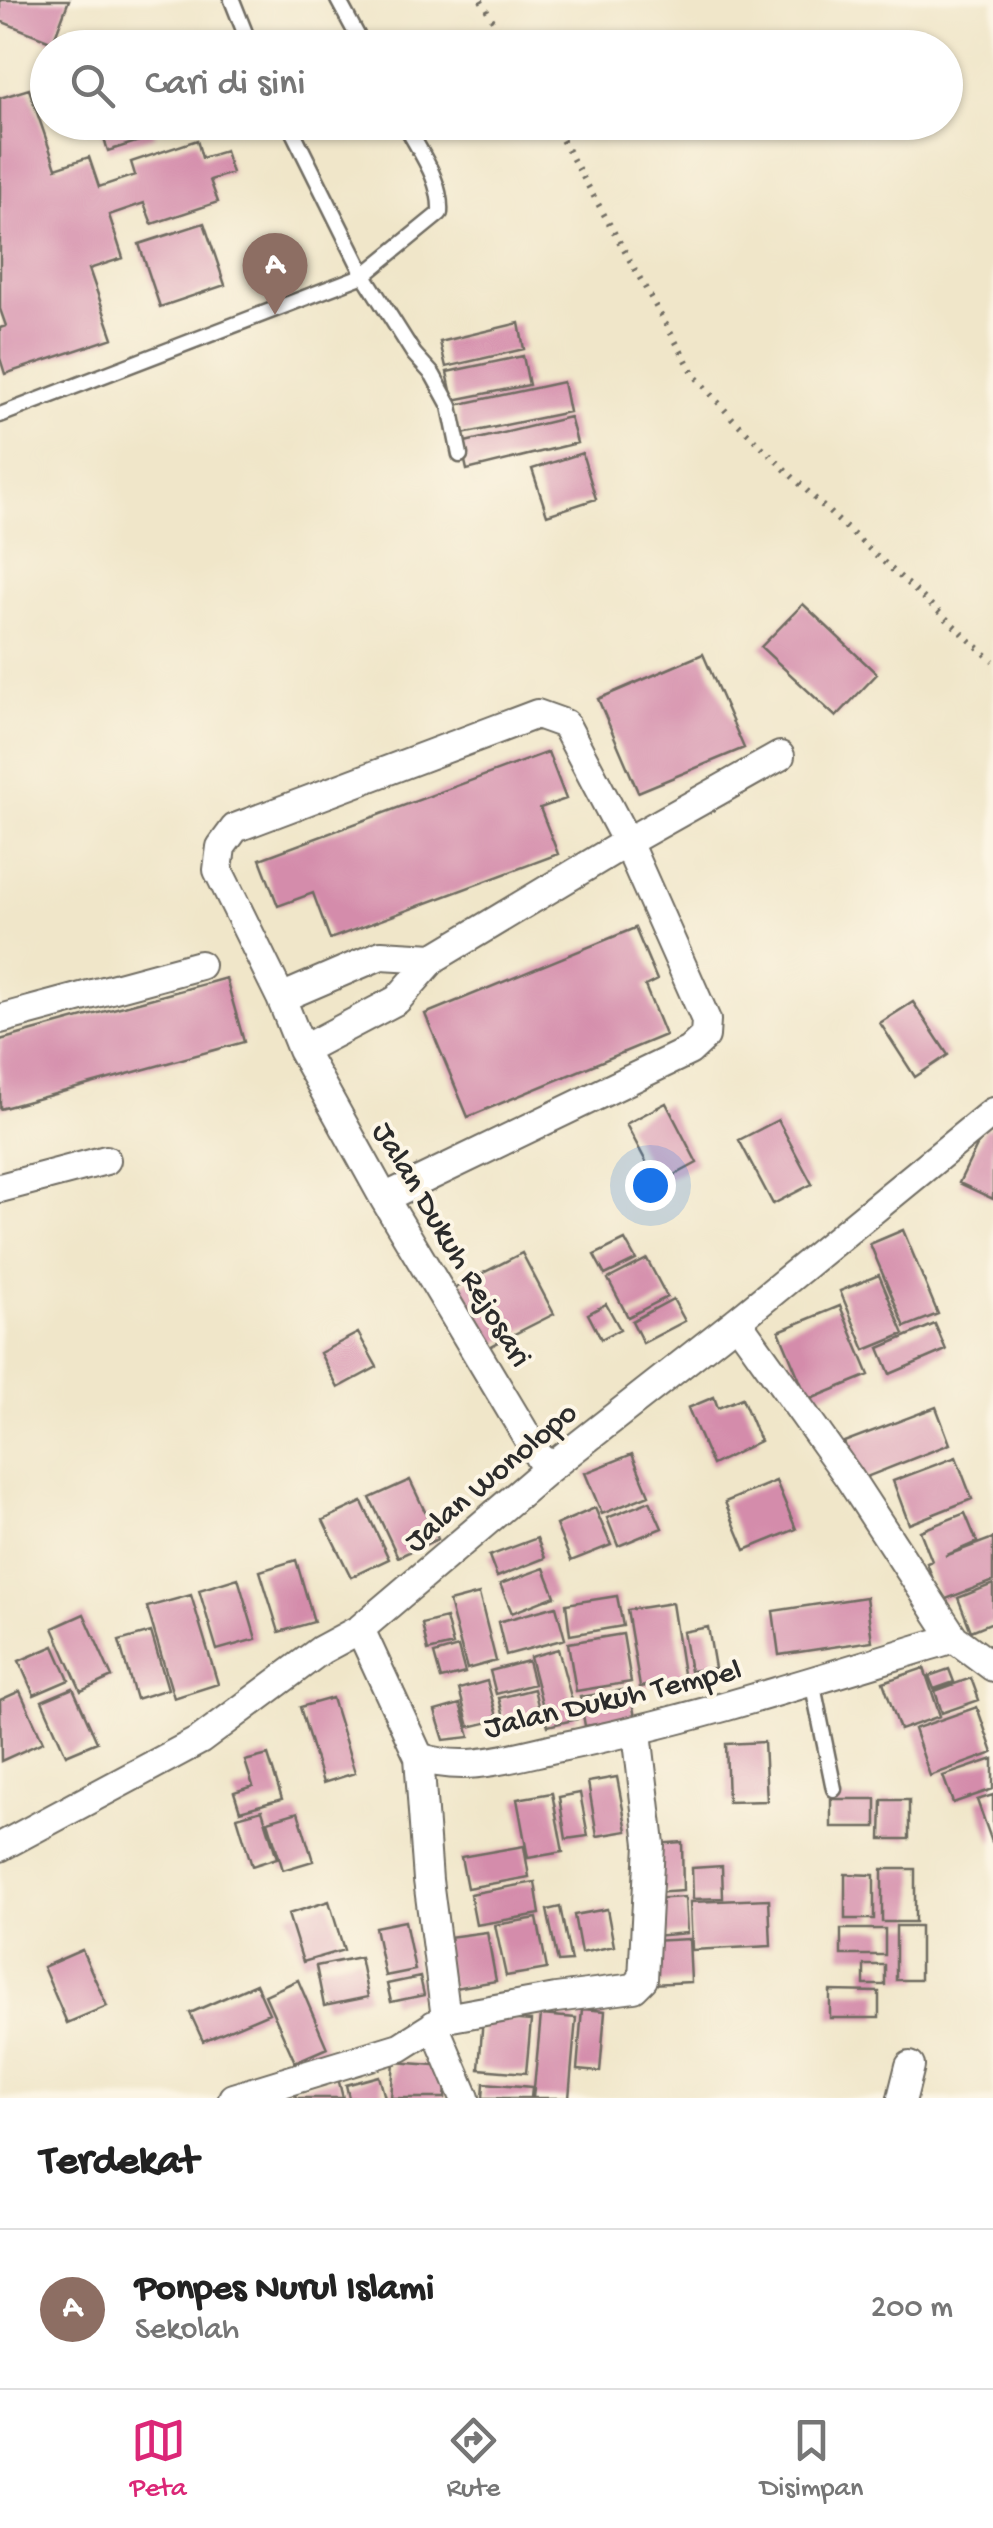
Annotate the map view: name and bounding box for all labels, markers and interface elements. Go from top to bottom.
search box [30,30,963,140]
icon: search [65,58,120,113]
text: Cari di sini [145,63,305,107]
pin: A [242,232,308,315]
street label: Jalan Dukuh Rejosari [362,1116,538,1375]
your location [625,1160,676,1211]
street label: Jalan Wonolopo [398,1396,586,1562]
street label: Jalan Dukuh Tempel [481,1653,746,1749]
text: Terdekat [40,2139,198,2188]
text: Ponpes Nurul Islami [135,2268,434,2312]
text: A [63,2290,82,2328]
text: 200 m [871,2290,953,2328]
text: Sekolah [135,2312,239,2350]
tab: Peta [130,2413,187,2506]
tab: Rute [446,2413,501,2506]
tab: Disimpan [760,2413,863,2506]

